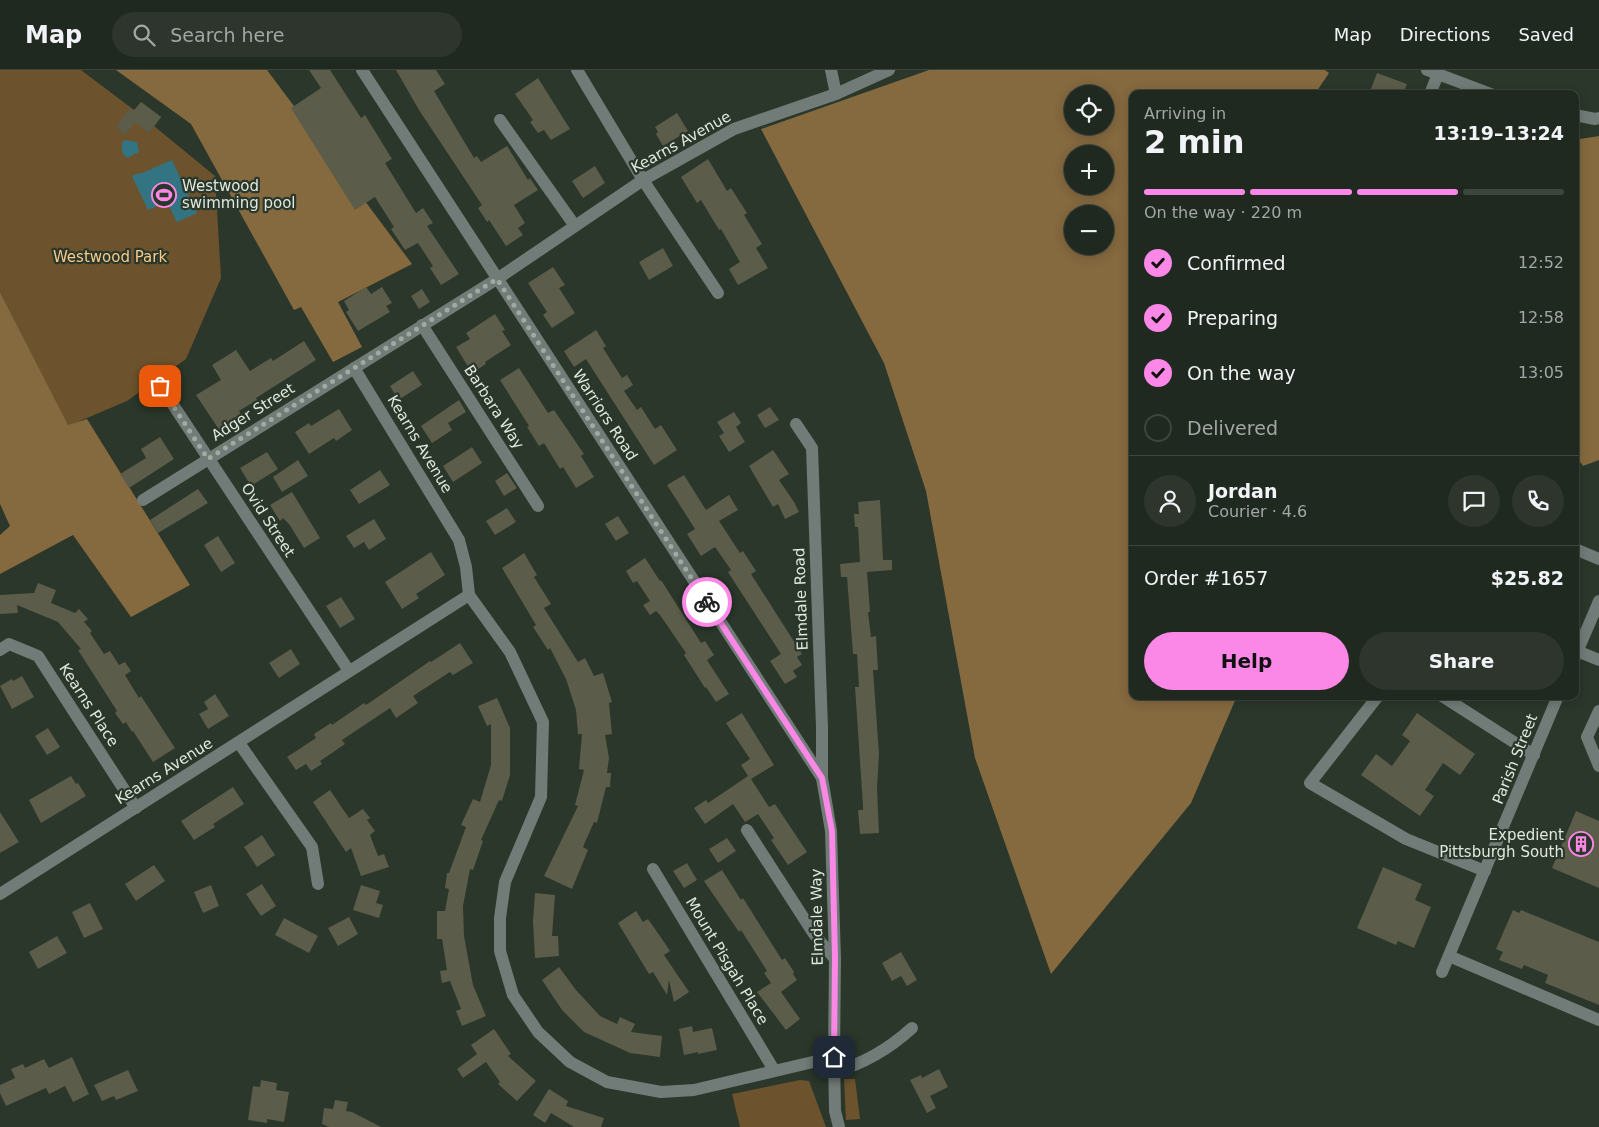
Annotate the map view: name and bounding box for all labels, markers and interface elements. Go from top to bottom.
search box [112,12,462,57]
text: Map [25,21,82,49]
icon: search [130,21,158,49]
text: Search here [170,24,284,46]
text: Map [1334,24,1372,45]
text: Directions [1400,24,1490,45]
text: Saved [1518,24,1574,45]
map controls [1064,85,1114,255]
button: locate [1064,85,1114,135]
text: Arriving in [1144,104,1226,123]
street label: Kearns Avenue [628,107,734,177]
text: 13:19–13:24 [1434,122,1564,144]
text: 2 min [1144,123,1245,161]
button: + [1064,145,1114,195]
place label: Westwood swimming pool [182,177,295,212]
sports icon: Westwood swimming pool [151,182,177,208]
text: On the way · 220 m [1144,203,1302,222]
button: − [1064,205,1114,255]
park label: Westwood Park [53,248,167,266]
icon: check [1144,249,1172,277]
text: Confirmed [1187,252,1286,274]
text: 12:52 [1518,253,1564,272]
icon: check [1144,304,1172,332]
text: Preparing [1187,307,1278,329]
text: 12:58 [1518,308,1564,327]
icon: check [1144,359,1172,387]
street label: Barbara Way [460,362,528,452]
text: On the way [1187,362,1296,384]
text: 13:05 [1518,363,1564,382]
pin [139,365,181,407]
street label: Warriors Road [569,366,641,464]
icon: bag [146,372,174,400]
street label: Adger Street [208,379,298,445]
street label: Kearns Avenue [384,392,456,496]
text: Delivered [1187,417,1278,439]
button: person [1144,475,1196,527]
button: chat [1448,475,1500,527]
button: phone [1512,475,1564,527]
street label: Ovid Street [237,480,299,561]
text: Jordan [1208,480,1277,502]
text: Courier · 4.6 [1208,502,1307,521]
street label: Elmdale Road [790,547,812,651]
text: Order #1657 [1144,567,1268,589]
text: $25.82 [1491,567,1564,589]
courier [682,577,732,627]
icon: bike [693,588,721,616]
button: Help [1144,632,1349,690]
button: Share [1359,632,1564,690]
street label: Kearns Place [55,660,123,750]
street label: Parish Street [1489,711,1541,807]
street label: Kearns Avenue [112,734,216,808]
place label: Expedient Pittsburgh South [1439,826,1564,861]
building icon: Expedient Pittsburgh South [1568,831,1594,857]
street label: Elmdale Way [807,868,827,966]
street label: Mount Pisgah Place [682,894,772,1028]
pin [813,1036,855,1078]
icon: home [820,1043,848,1071]

